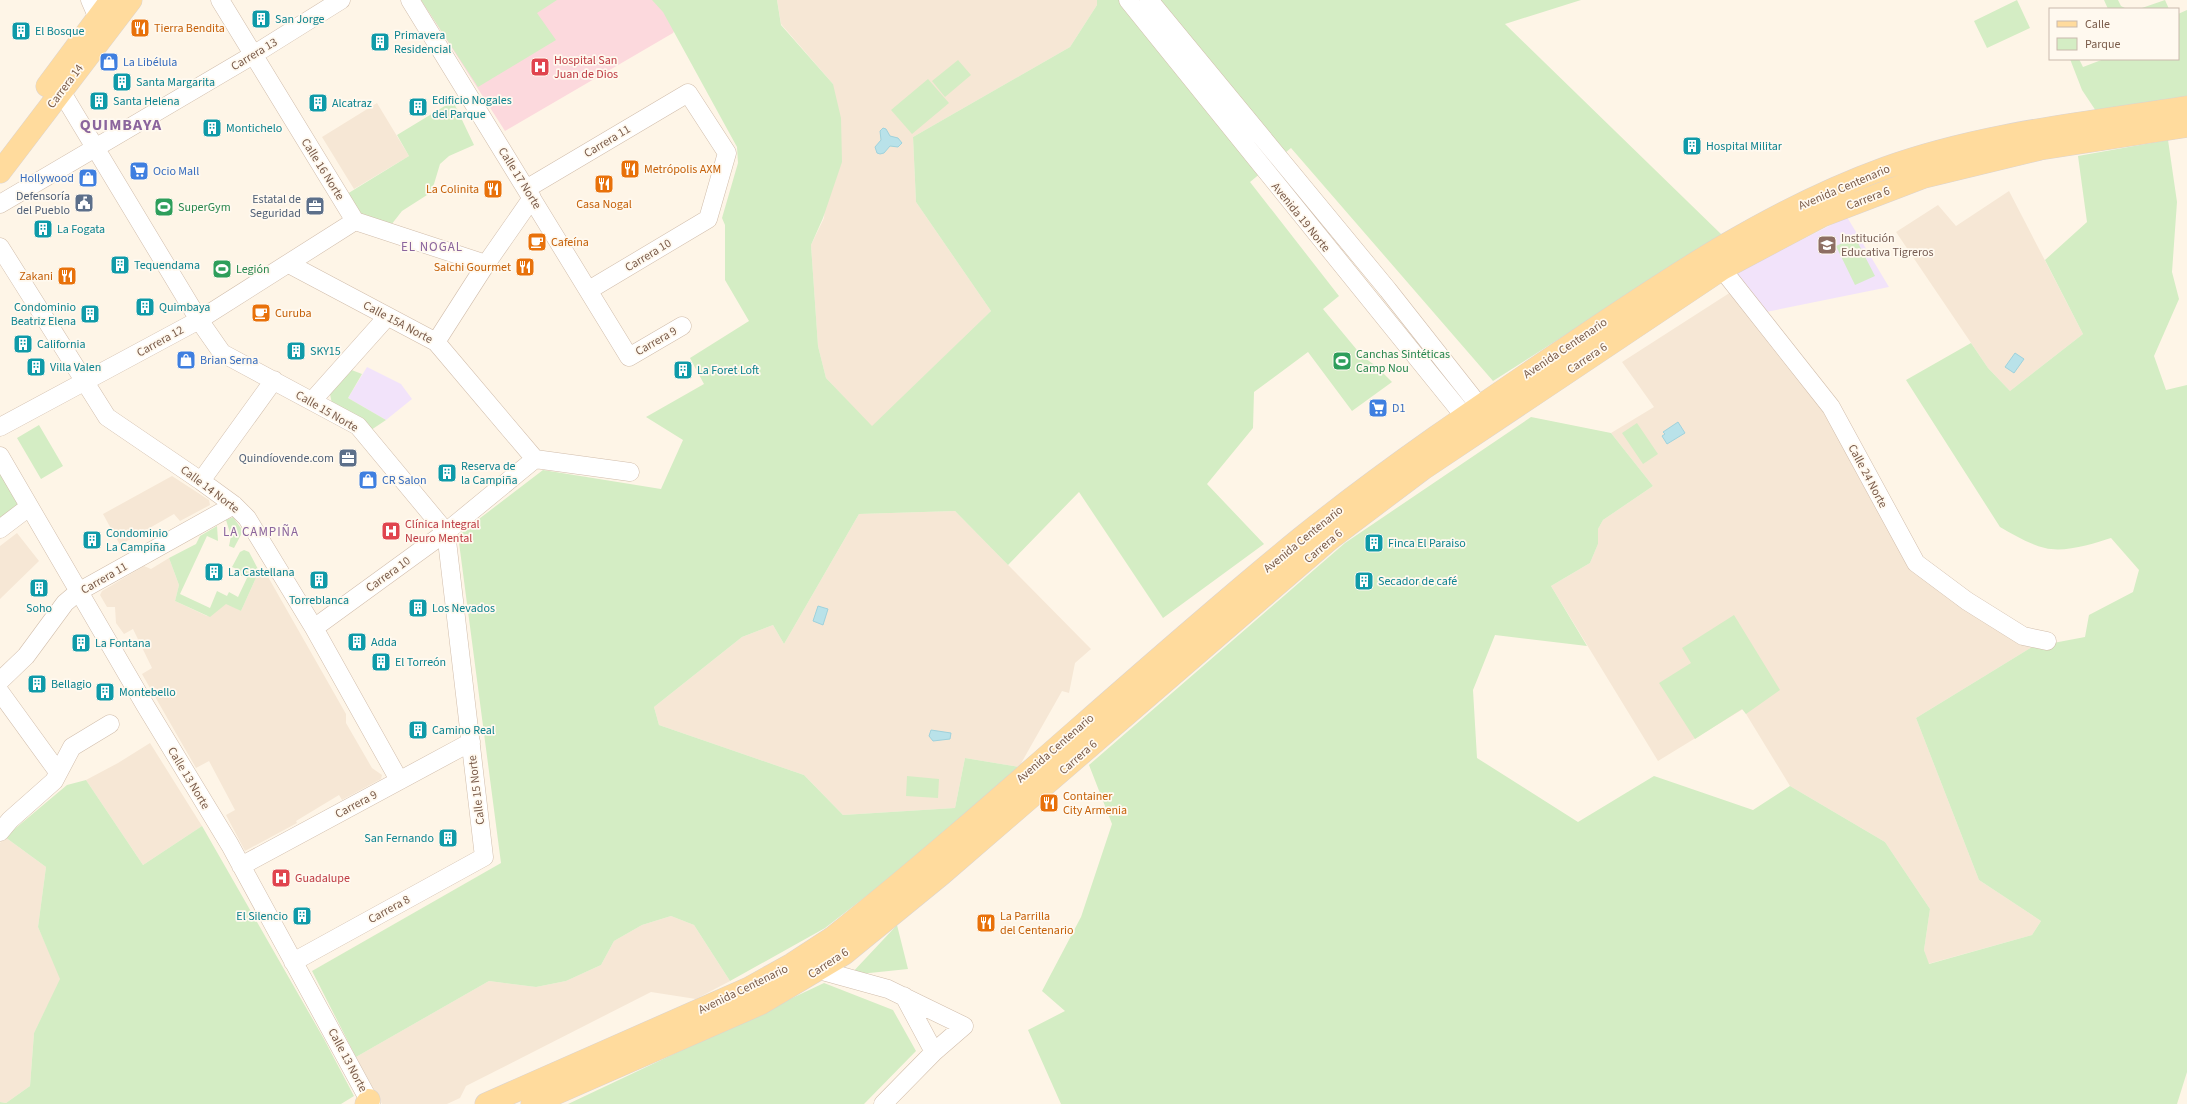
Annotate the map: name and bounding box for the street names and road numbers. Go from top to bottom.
street label: Carrera 13 [228,34,281,75]
street label: Carrera 14 [43,61,88,112]
street label: Carrera 11 [581,121,634,162]
street label: Calle 16 Norte [297,135,348,203]
street label: Calle 17 Norte [494,144,545,212]
street label: Avenida Centenario [1796,160,1893,214]
street label: Avenida 19 Norte [1267,179,1334,256]
street label: Carrera 6 [1844,182,1892,215]
street label: Carrera 10 [622,235,675,276]
street label: Calle 15A Norte [360,297,436,348]
street label: Avenida Centenario [1520,314,1611,383]
street label: Carrera 12 [134,322,187,361]
street label: Carrera 9 [632,323,680,360]
street label: Carrera 6 [1564,339,1611,378]
street label: Calle 15 Norte [292,387,361,436]
street label: Calle 24 Norte [1844,441,1892,511]
street label: Calle 14 Norte [177,462,243,517]
street label: Avenida Centenario [1260,502,1347,577]
street label: Carrera 6 [1300,525,1346,567]
street label: Carrera 10 [363,552,414,596]
street label: Carrera 11 [78,558,131,599]
street label: Avenida Centenario [1013,710,1098,787]
street label: Carrera 6 [1056,736,1101,779]
street label: Calle 13 Norte [163,744,214,813]
street label: Calle 15 Norte [464,754,489,826]
street label: Carrera 9 [332,786,380,823]
street label: Carrera 8 [365,891,413,928]
street label: Carrera 6 [805,944,852,983]
street label: Avenida Centenario [695,960,791,1019]
street label: Calle 13 Norte [324,1025,372,1095]

